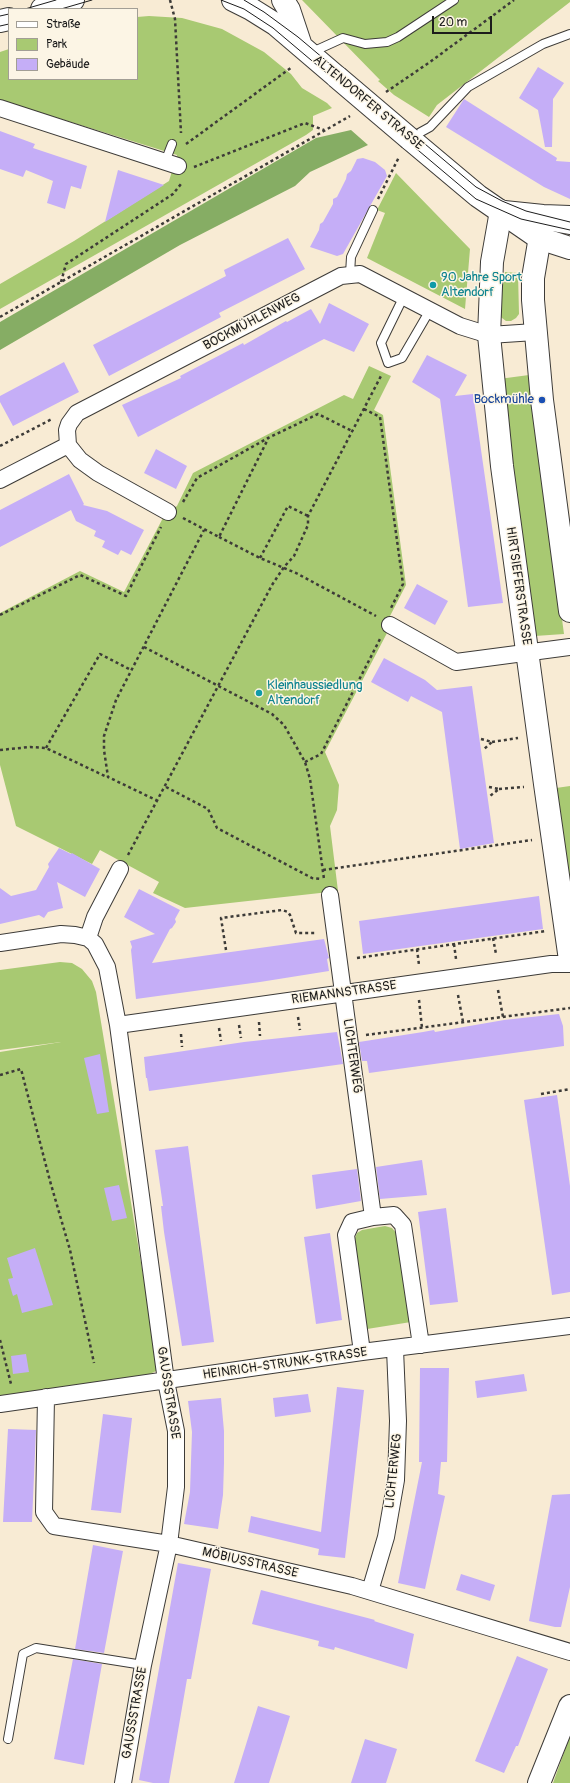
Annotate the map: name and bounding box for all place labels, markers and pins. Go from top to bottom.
place label: 90 Jahre Sport Altendorf [441,270,522,301]
marker: 90 Jahre Sport Altendorf [428,280,438,290]
place label: Bockmühle [474,392,534,408]
marker: Bockmühle [537,395,547,405]
place label: Kleinhaussiedlung Altendorf [267,678,363,709]
marker: Kleinhaussiedlung Altendorf [254,688,264,698]

